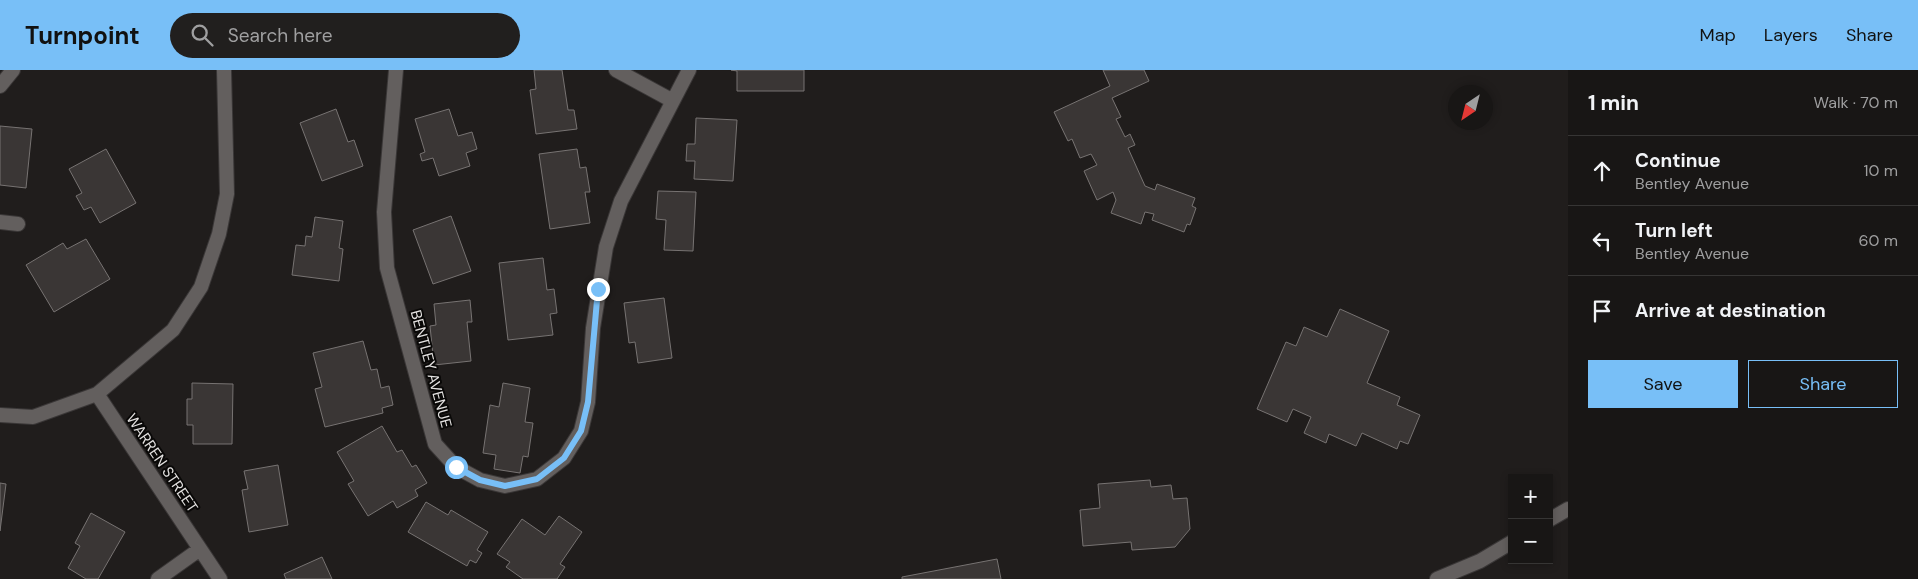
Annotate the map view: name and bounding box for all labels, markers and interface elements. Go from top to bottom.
search box [170,13,520,58]
text: Turnpoint [25,20,140,51]
icon: search [188,21,216,49]
text: Search here [228,23,333,48]
text: Map [1700,23,1736,47]
text: Layers [1764,23,1818,47]
text: Share [1846,23,1893,47]
north arrow [1448,85,1493,130]
text: 1 min [1588,89,1639,117]
text: Walk · 70 m [1814,92,1898,113]
text: Continue [1635,148,1721,173]
icon: ahead [1588,157,1616,185]
text: 10 m [1864,160,1898,181]
text: Bentley Avenue [1635,173,1749,194]
text: Turn left [1635,218,1713,243]
icon: left [1588,227,1616,255]
text: 60 m [1858,230,1898,251]
text: Bentley Avenue [1635,243,1749,264]
route end [587,278,610,301]
icon: arrive [1588,297,1616,325]
text: Arrive at destination [1635,298,1826,323]
street label: BENTLEY AVENUE [406,308,456,430]
button: Save [1588,360,1738,408]
button: Share [1748,360,1898,408]
street label: WARREN STREET [121,410,203,516]
route start [445,456,468,479]
map controls [1508,474,1553,564]
button: + [1508,474,1553,519]
button: − [1508,519,1553,564]

